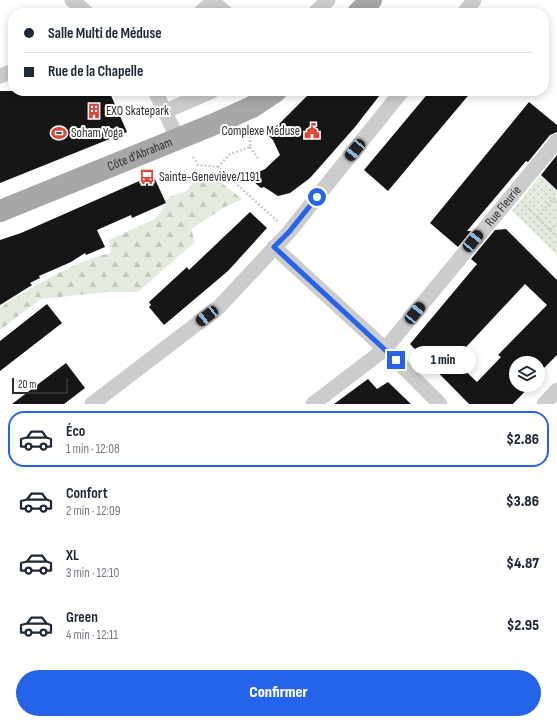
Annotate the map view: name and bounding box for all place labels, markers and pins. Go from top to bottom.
building icon: EXO Skatepark [85,102,103,120]
place label: EXO Skatepark [106,103,169,119]
public building icon: Complexe Méduse [303,122,321,140]
place label: Complexe Méduse [222,123,300,139]
sports icon: Soham Yoga [50,124,68,142]
place label: Soham Yoga [71,125,123,141]
bus stop icon: Sainte-Geneviève/1191 [138,168,156,186]
place label: Sainte-Geneviève/1191 [159,169,260,185]

